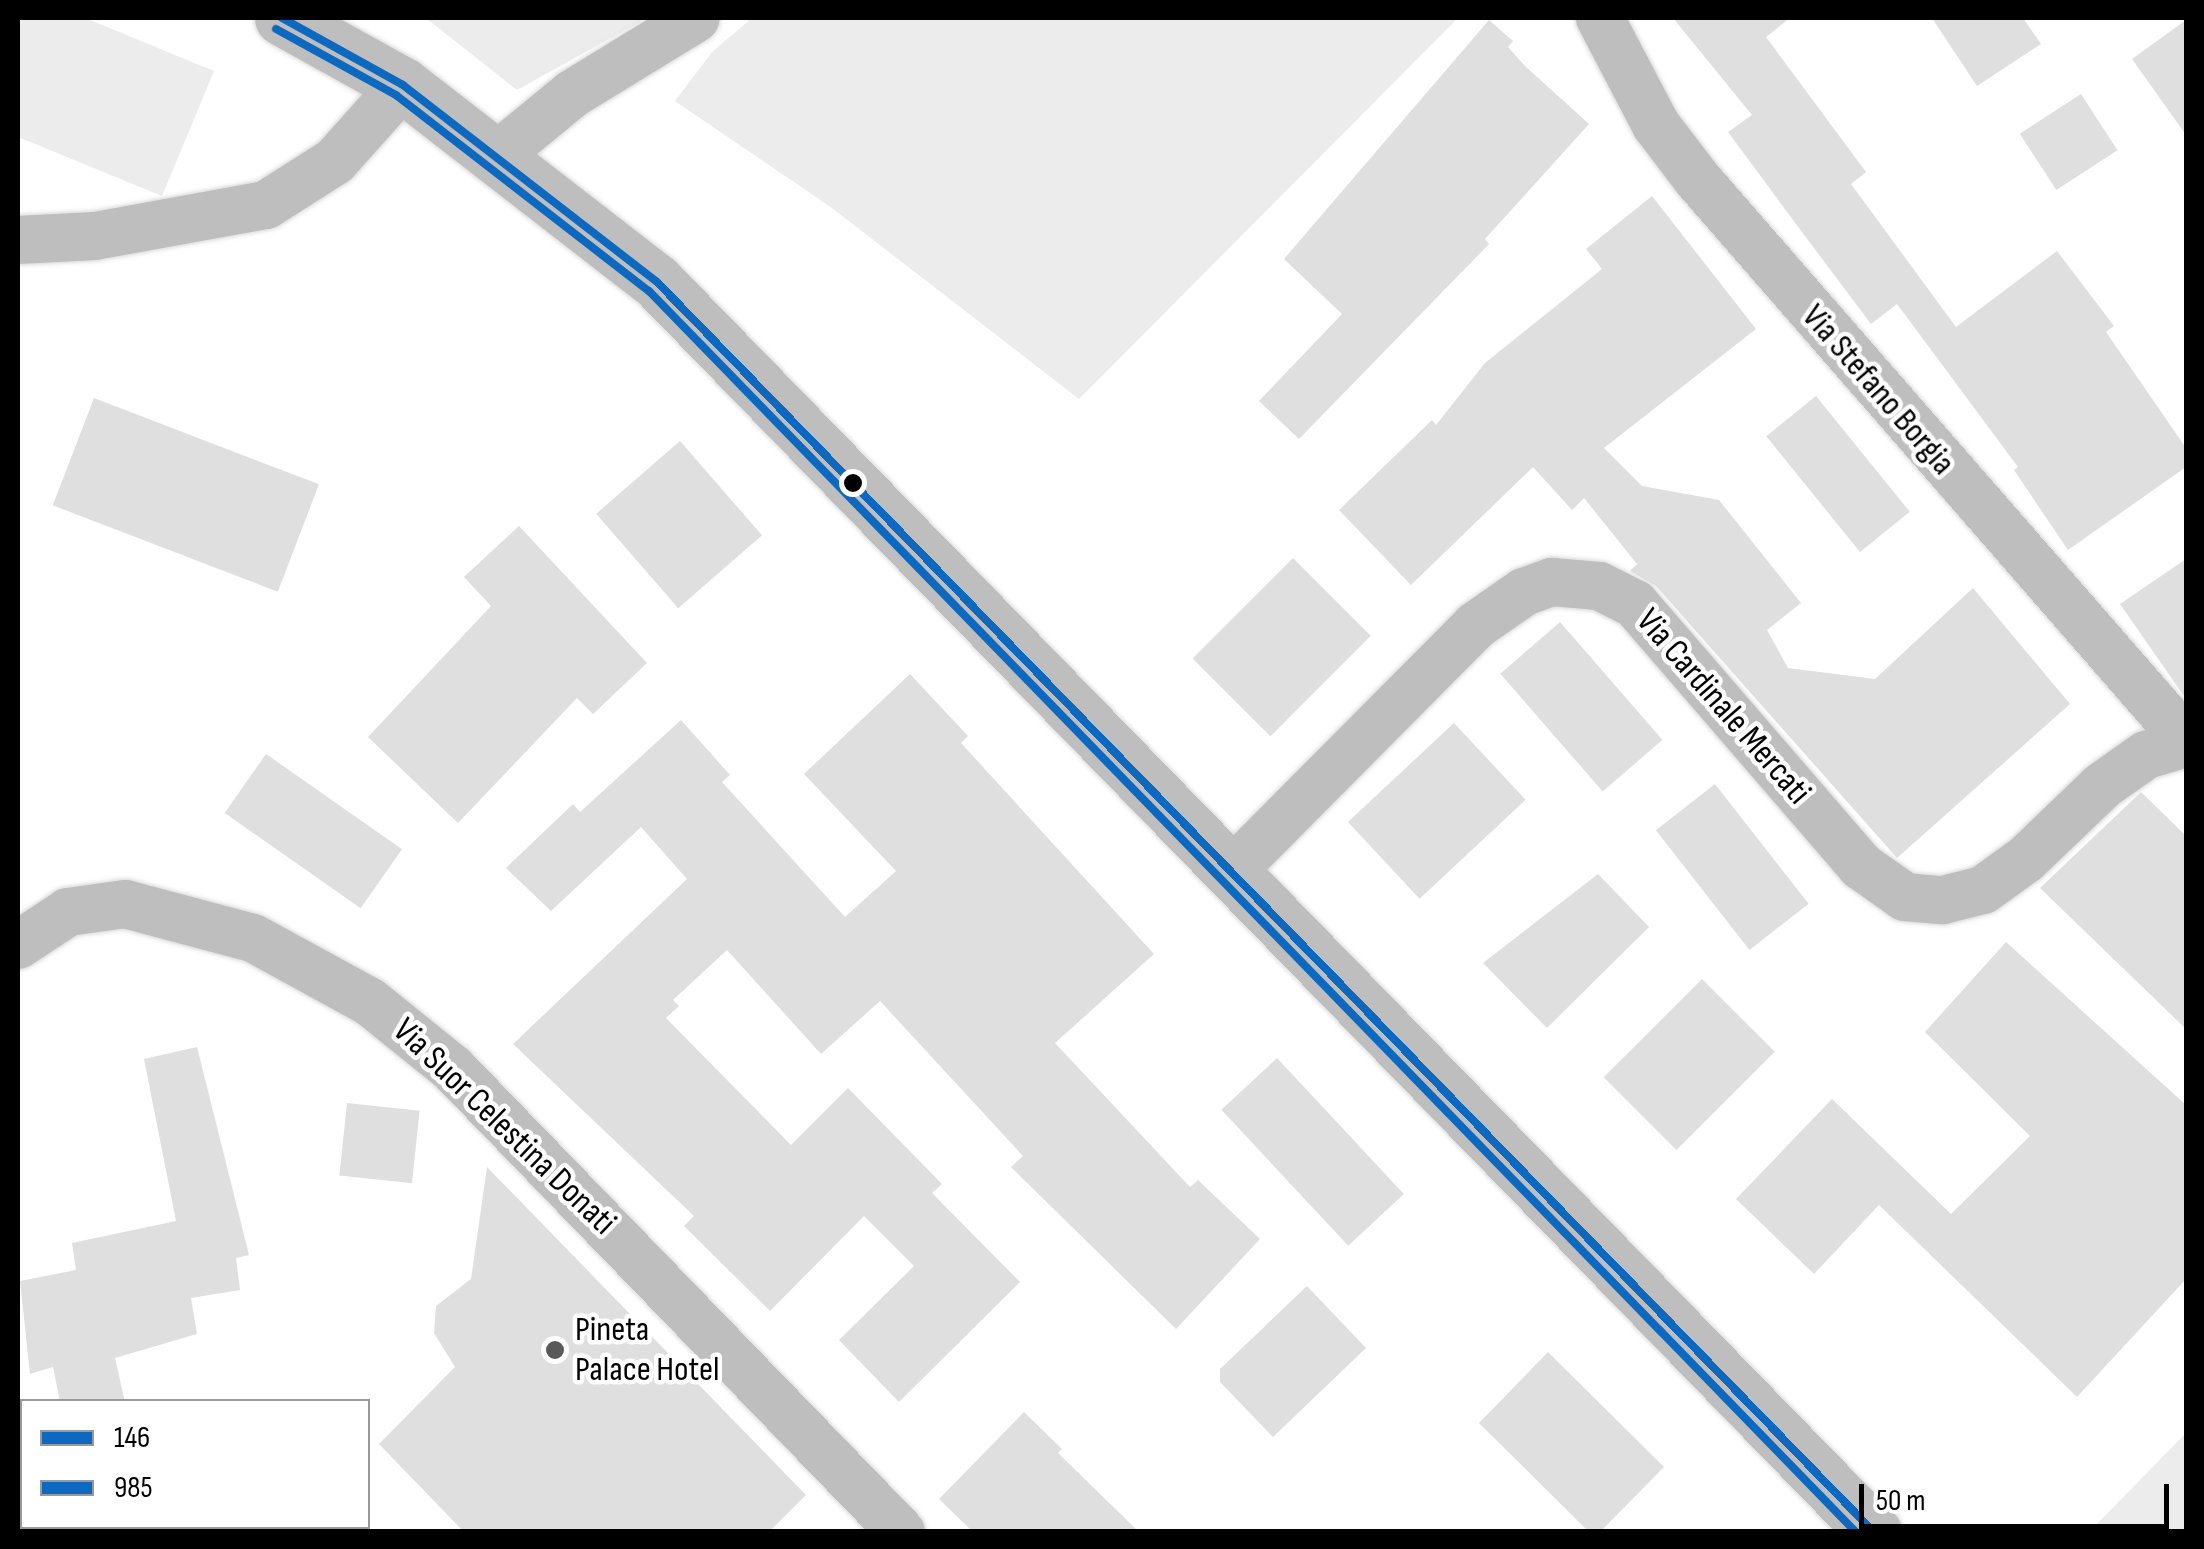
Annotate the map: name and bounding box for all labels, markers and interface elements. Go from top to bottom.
street label: Via Stefano Borgia [1793,296,1963,484]
unlabelled marker [843,473,863,493]
street label: Via Cardinale Mercati [1627,601,1819,813]
street label: Via Suor Celestina Donati [384,1010,624,1244]
place label: Pineta Palace Hotel [575,1309,720,1391]
marker: Pineta Palace Hotel [544,1339,566,1361]
legend [20,1399,370,1529]
text: 146 [114,1420,150,1456]
scale bar [1864,1464,2174,1526]
text: 985 [114,1470,152,1506]
text: 50 m [1876,1483,1925,1519]

